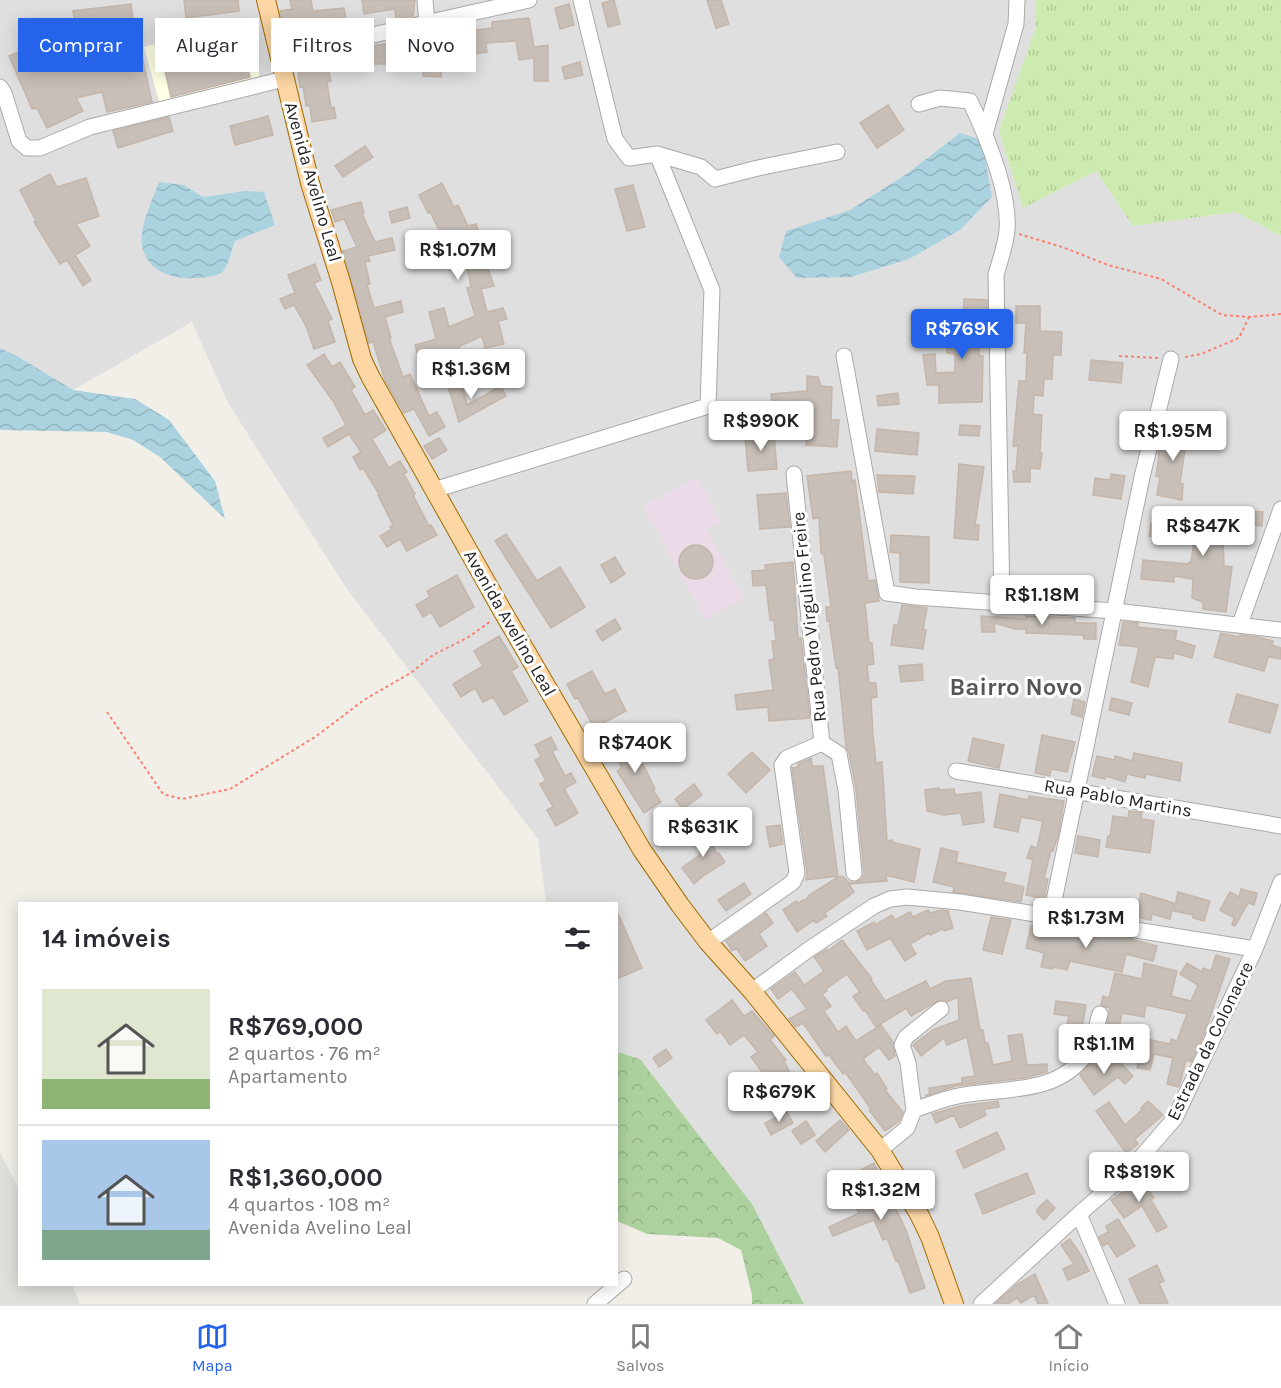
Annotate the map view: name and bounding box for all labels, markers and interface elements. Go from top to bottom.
chip: Comprar [18,18,143,72]
chip: Alugar [155,18,259,72]
chip: Filtros [271,18,374,72]
chip: Novo [386,18,476,72]
street label: Avenida Avelino Leal [280,99,346,265]
pin: R$1.07M [403,230,513,281]
text: R$1.07M [419,238,497,261]
pin: R$769K [913,309,1011,360]
text: R$769K [925,317,999,340]
pin: R$1.36M [416,349,526,400]
text: R$1.36M [431,357,511,380]
pin: R$990K [712,401,810,452]
text: R$990K [723,409,799,432]
pin: R$1.95M [1118,411,1228,462]
text: R$1.95M [1133,419,1213,442]
pin: R$847K [1154,506,1252,557]
street label: Rua Pedro Virgulino Freire [787,511,831,723]
text: R$847K [1166,514,1240,537]
street label: Avenida Avelino Leal [459,546,561,700]
pin: R$1.18M [987,575,1097,626]
text: R$1.18M [1004,583,1080,606]
district label: Bairro Novo [950,673,1082,701]
pin: R$740K [586,723,684,774]
text: R$740K [598,731,672,754]
street label: Rua Pablo Martins [1042,774,1194,822]
pin: R$631K [654,807,752,858]
text: R$631K [667,815,739,838]
pin: R$1.73M [1031,898,1141,949]
text: R$1.73M [1047,906,1125,929]
icon: filters [561,922,594,955]
text: 14 imóveis [42,923,171,954]
street label: Estrada da Colonacre [1162,958,1258,1124]
text: R$769,000 [228,1011,363,1042]
icon: home [90,1013,162,1085]
pin: R$1.1M [1055,1024,1153,1075]
text: R$1.1M [1073,1032,1135,1055]
text: 2 quartos · 76 m² [228,1042,381,1065]
text: Apartamento [228,1065,347,1088]
pin: R$679K [730,1072,828,1123]
text: R$679K [742,1080,816,1103]
pin: R$819K [1090,1152,1188,1203]
text: R$819K [1103,1160,1175,1183]
text: R$1,360,000 [228,1162,383,1193]
icon: home [90,1164,162,1236]
pin: R$1.32M [826,1170,936,1221]
text: R$1.32M [841,1178,921,1201]
text: 4 quartos · 108 m² [228,1193,390,1216]
text: Avenida Avelino Leal [228,1216,412,1239]
tab: Mapa [192,1320,232,1375]
tab: Salvos [616,1320,665,1375]
tab: Início [1048,1320,1089,1375]

